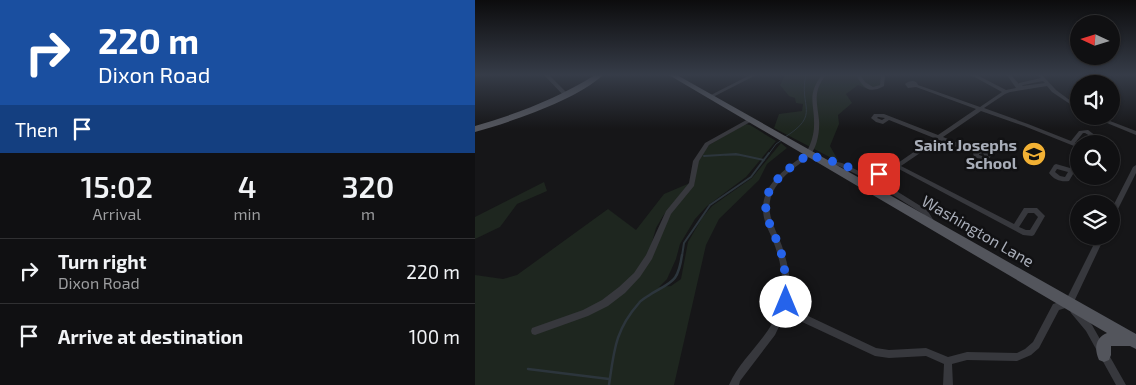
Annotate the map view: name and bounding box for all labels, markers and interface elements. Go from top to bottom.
north arrow [1070,15,1120,65]
map controls [1070,15,1120,245]
text: 220 m [98,19,199,61]
icon: right [15,20,80,85]
text: Dixon Road [98,61,210,87]
button: sound [1070,75,1120,125]
icon: arrive [68,115,96,143]
text: Then [15,118,58,141]
place label: Saint Josephs School [914,135,1018,172]
button: search [1070,135,1120,185]
school or university icon: Saint Josephs School [1021,141,1047,167]
pin [858,153,900,195]
icon: arrive [865,160,893,188]
text: 15:02 [81,168,153,204]
text: 4 [238,168,257,204]
text: 320 [342,168,394,204]
street label: Washington Lane [919,191,1038,270]
button: layers [1070,195,1120,245]
text: Arrival [92,204,141,223]
text: min [234,204,261,223]
text: m [361,204,375,223]
text: Turn right [58,250,146,273]
icon: right [15,257,43,285]
text: 220 m [406,260,460,283]
text: Dixon Road [58,273,140,292]
position arrow [759,275,811,327]
icon: arrive [15,322,43,350]
text: Arrive at destination [58,325,243,348]
text: 100 m [409,325,460,348]

